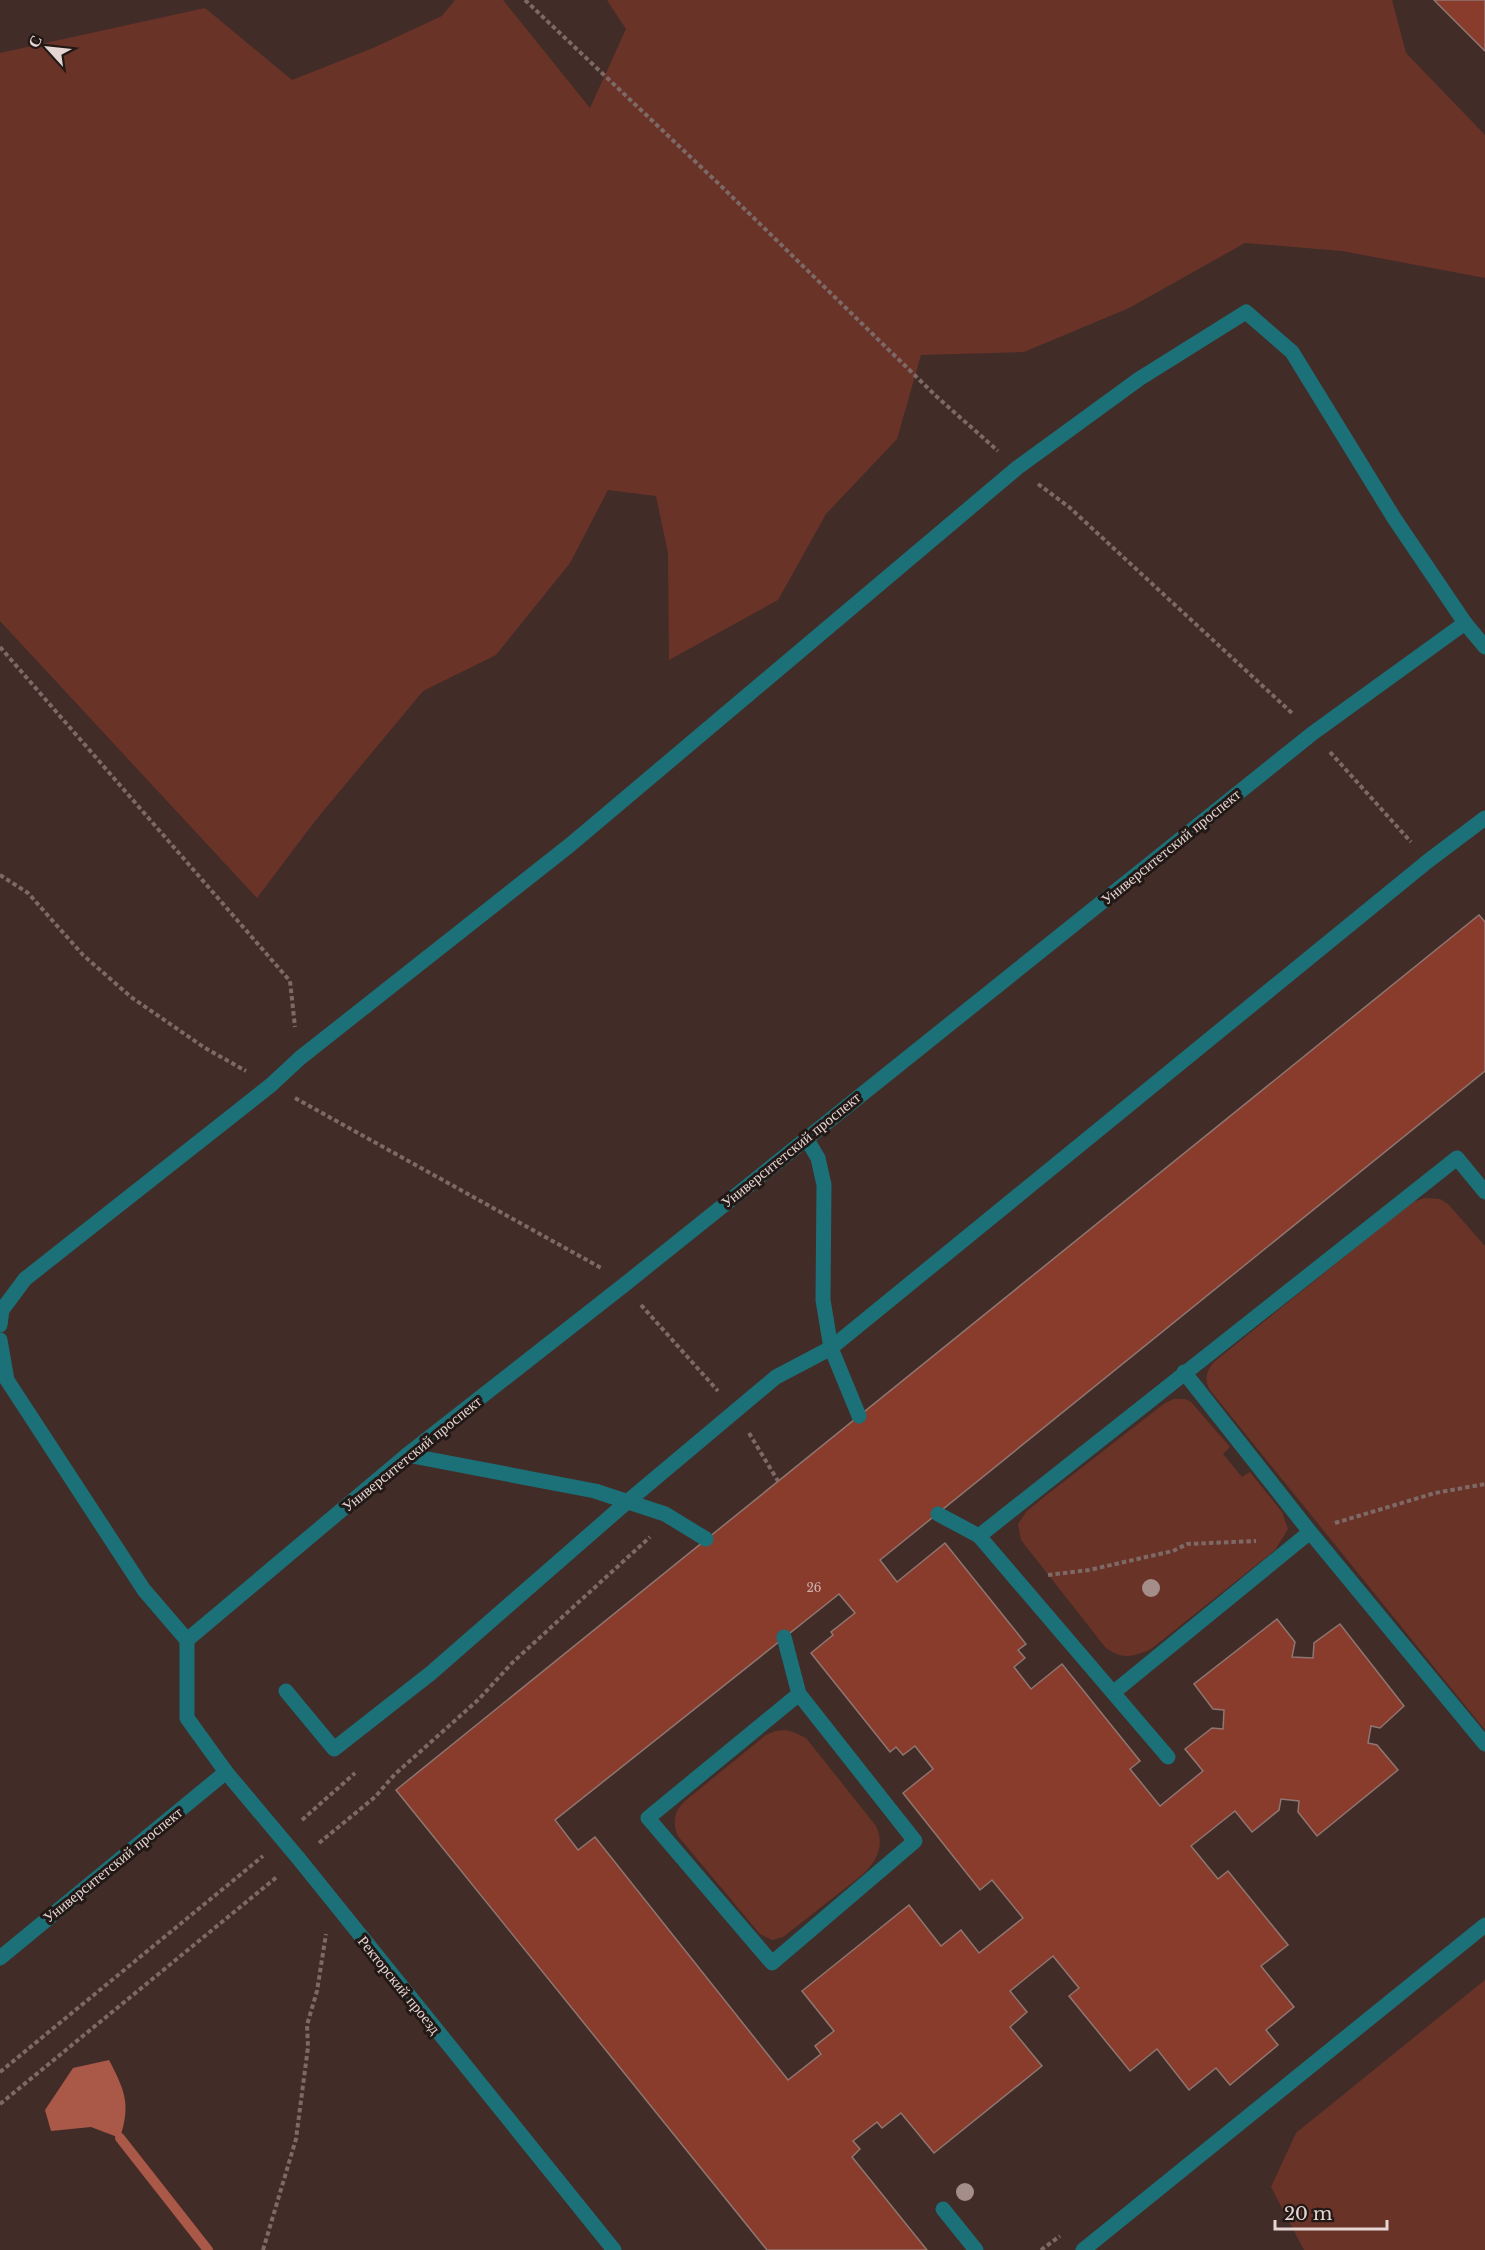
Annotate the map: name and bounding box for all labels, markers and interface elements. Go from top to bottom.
north arrow [18,18,78,78]
text: С [23,31,46,51]
street label: Университетский проспект [1097,784,1245,909]
street label: Университетский проспект [717,1087,865,1212]
street label: Университетский проспект [338,1391,486,1516]
house number: 26 [806,1580,822,1595]
street label: Университетский проспект [39,1802,187,1927]
street label: Ректорский проезд [354,1932,445,2038]
scale bar [1275,2193,1388,2231]
text: 20 m [1284,2203,1332,2225]

